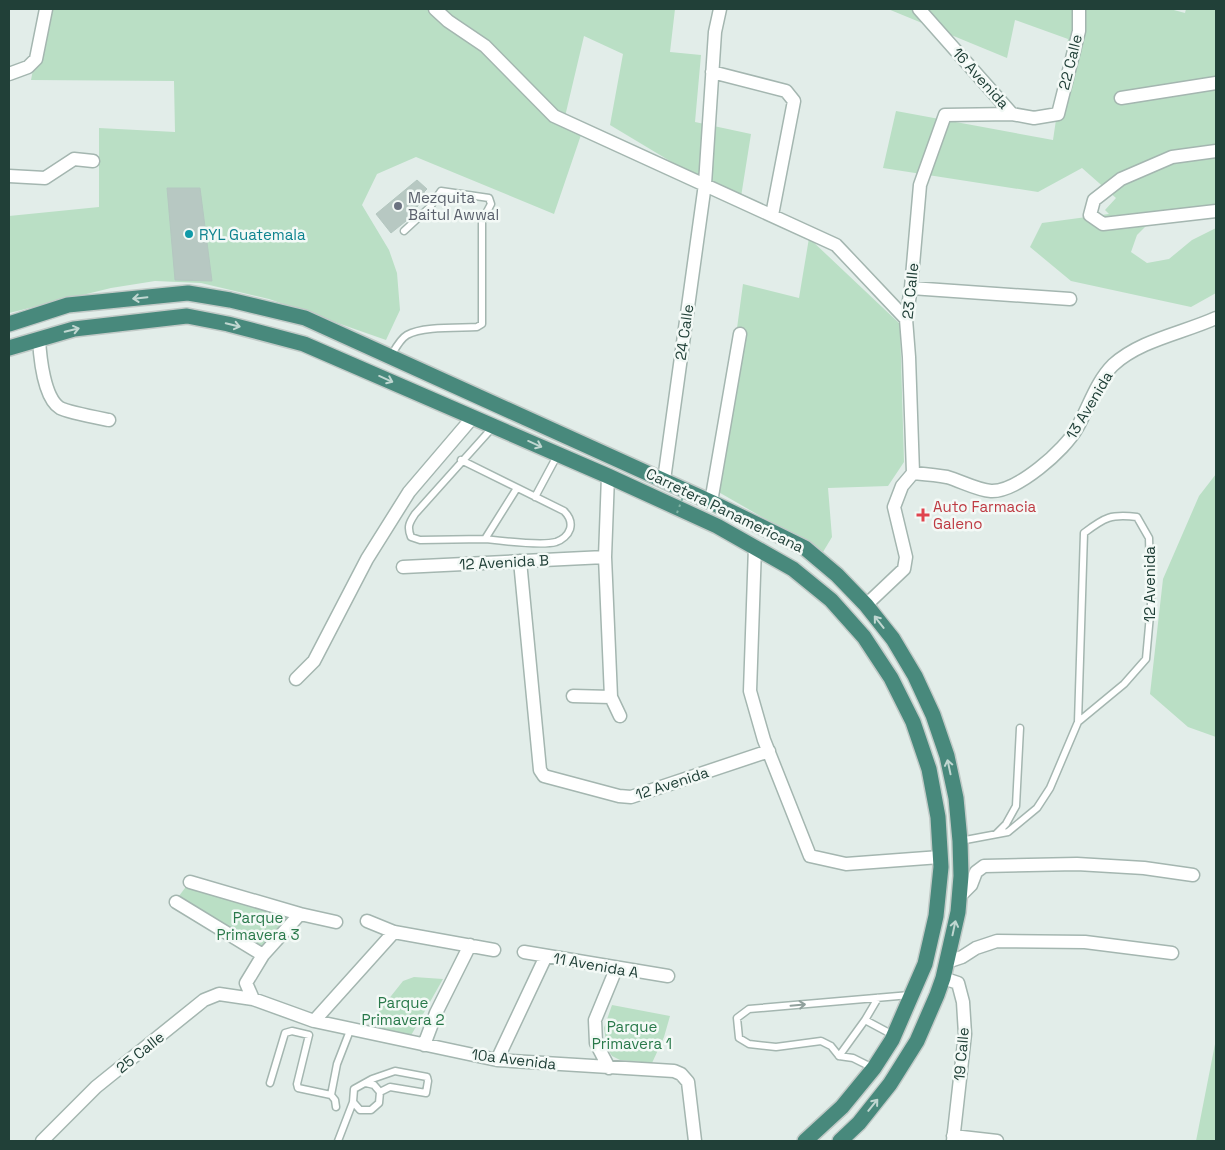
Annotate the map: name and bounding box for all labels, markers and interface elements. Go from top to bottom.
street label: 22 Calle [1054,32,1086,92]
street label: 16 Avenida [948,43,1014,113]
place label: Mezquita Baitul Awwal [408,188,499,224]
marker: Mezquita Baitul Awwal [392,200,404,212]
place label: RYL Guatemala [199,225,306,244]
marker: RYL Guatemala [183,228,195,240]
street label: 23 Calle [898,262,922,320]
one-way arrow [132,293,148,303]
street label: 24 Calle [671,303,697,361]
one-way arrow [225,321,241,330]
one-way arrow [64,325,80,334]
street label: 13 Avenida [1061,367,1117,442]
one-way arrow [378,375,393,385]
one-way arrow [527,440,542,450]
street label: Carretera Panamericana [643,464,807,557]
place label: Auto Farmacia Galeno [933,497,1037,533]
marker: Auto Farmacia Galeno [917,509,929,521]
street label: 12 Avenida [1140,546,1159,622]
street label: 12 Avenida B [459,550,549,574]
one-way arrow [874,615,884,629]
one-way arrow [944,759,953,775]
street label: 12 Avenida [633,762,711,804]
park label: Parque Primavera 3 [216,908,300,944]
one-way arrow [950,920,959,936]
street label: 11 Avenida A [552,948,641,982]
park label: Parque Primavera 2 [361,993,445,1029]
one-way arrow [790,1000,806,1010]
park label: Parque Primavera 1 [592,1017,672,1053]
street label: 19 Calle [949,1026,973,1082]
street label: 25 Calle [112,1027,168,1077]
street label: 10a Avenida [471,1044,558,1074]
one-way arrow [868,1099,879,1112]

